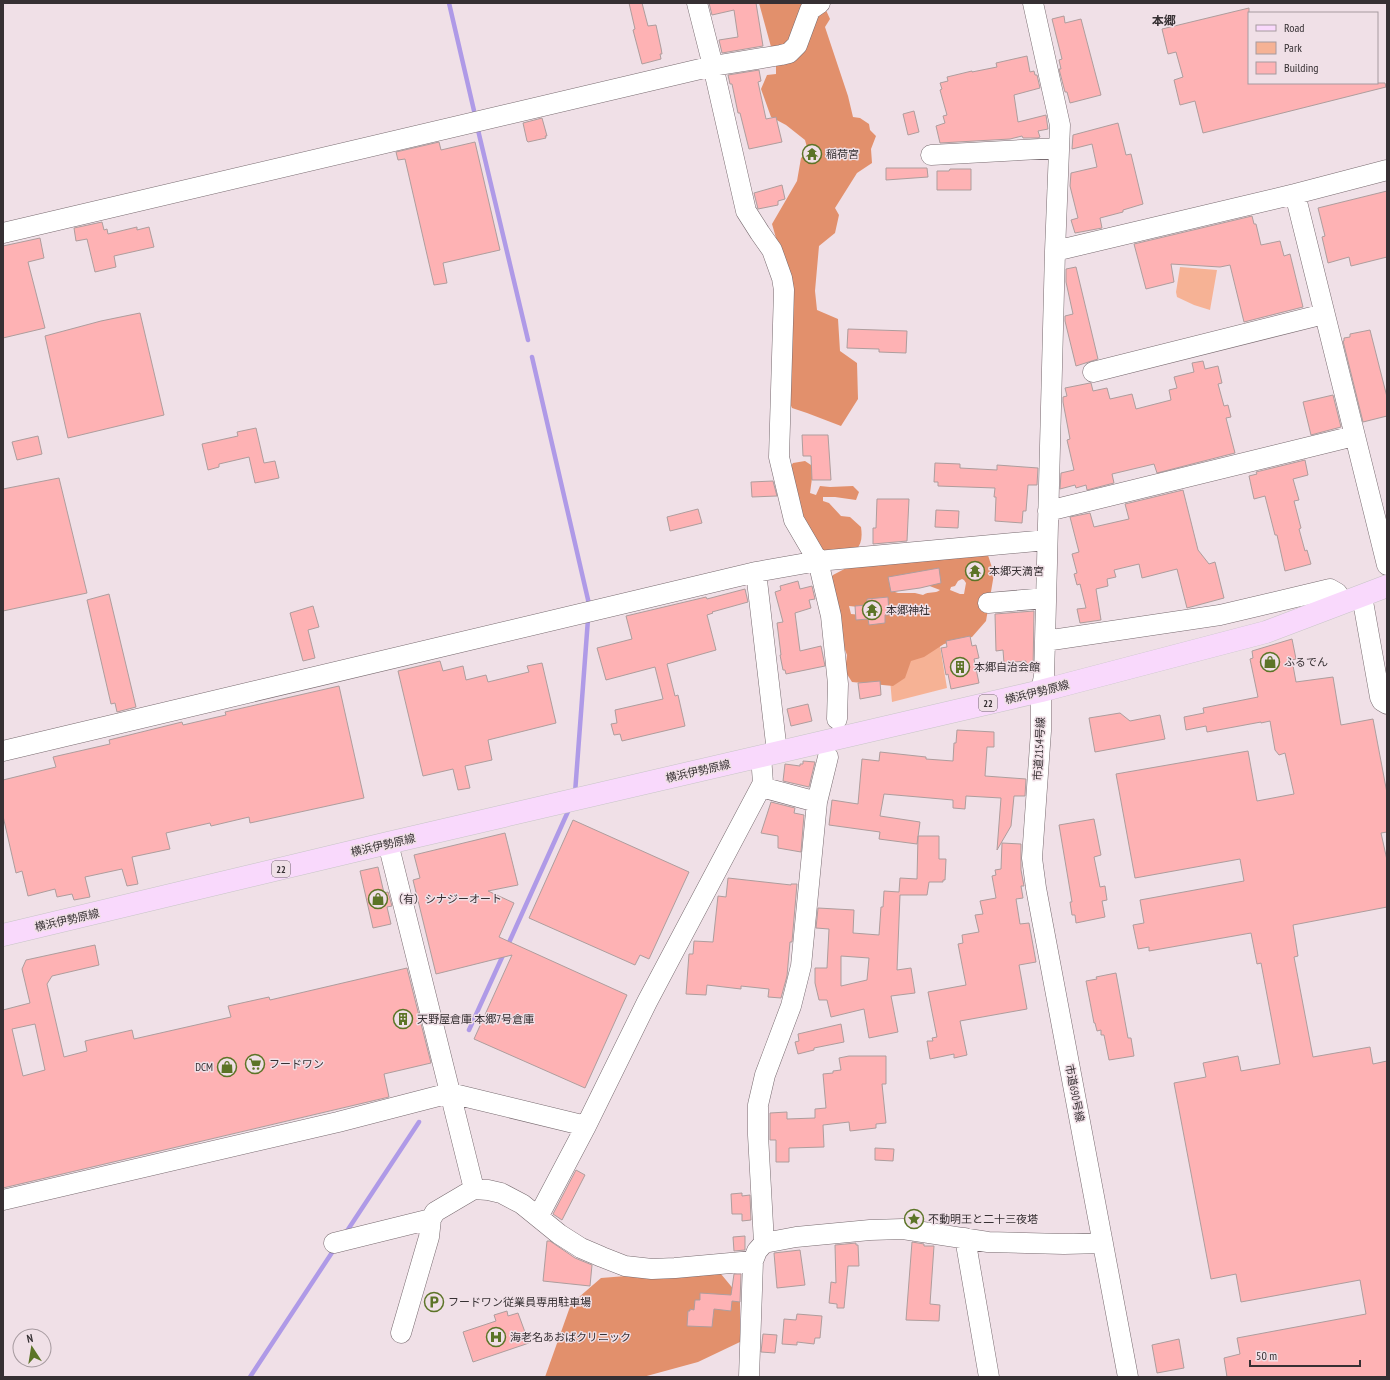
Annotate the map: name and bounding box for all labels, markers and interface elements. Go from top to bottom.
legend [1248,12,1378,84]
district label: 本郷 [1152,13,1176,28]
text: Road [1284,20,1304,35]
text: Park [1284,40,1302,55]
text: Building [1284,60,1319,75]
temple icon: 稲荷宮 [801,143,823,165]
place label: 稲荷宮 [826,147,859,161]
temple icon: 本郷天満宮 [964,560,986,582]
place label: 本郷天満宮 [989,564,1044,578]
temple icon: 本郷神社 [861,599,883,621]
place label: 本郷神社 [886,603,930,617]
shop icon: ふるでん [1259,651,1281,673]
place label: ふるでん [1284,655,1328,669]
building icon: 本郷自治会館 [949,656,971,678]
place label: 本郷自治会館 [974,660,1040,674]
street label: 横浜伊勢原線 [1003,677,1071,707]
road number: 22 [979,695,997,711]
street label: 市道2154号線 [1030,717,1048,781]
street label: 横浜伊勢原線 [664,757,732,785]
street label: 横浜伊勢原線 [349,831,417,859]
road number: 22 [272,861,290,877]
shop icon: （有）シナジーオート [367,888,389,910]
place label: （有）シナジーオート [392,892,502,906]
street label: 横浜伊勢原線 [33,906,101,934]
building icon: 天野屋倉庫 本郷7号倉庫 [392,1008,414,1030]
place label: 天野屋倉庫 本郷7号倉庫 [417,1012,534,1026]
supermarket icon: フードワン [244,1053,266,1075]
shop icon: DCM [216,1056,238,1078]
place label: フードワン [269,1057,324,1071]
place label: DCM [195,1060,213,1074]
street label: 市道690号線 [1063,1063,1087,1123]
place icon: 不動明王と二十三夜塔 [903,1208,925,1230]
place label: 不動明王と二十三夜塔 [928,1212,1038,1226]
parking icon: フードワン従業員専用駐車場 [423,1291,445,1313]
place label: フードワン従業員専用駐車場 [448,1295,591,1309]
hospital icon: 海老名あおばクリニック [485,1326,507,1348]
north arrow [12,1328,52,1368]
place label: 海老名あおばクリニック [510,1330,631,1344]
text: N [26,1331,34,1346]
scale bar [1250,1342,1360,1368]
text: 50 m [1256,1348,1277,1363]

